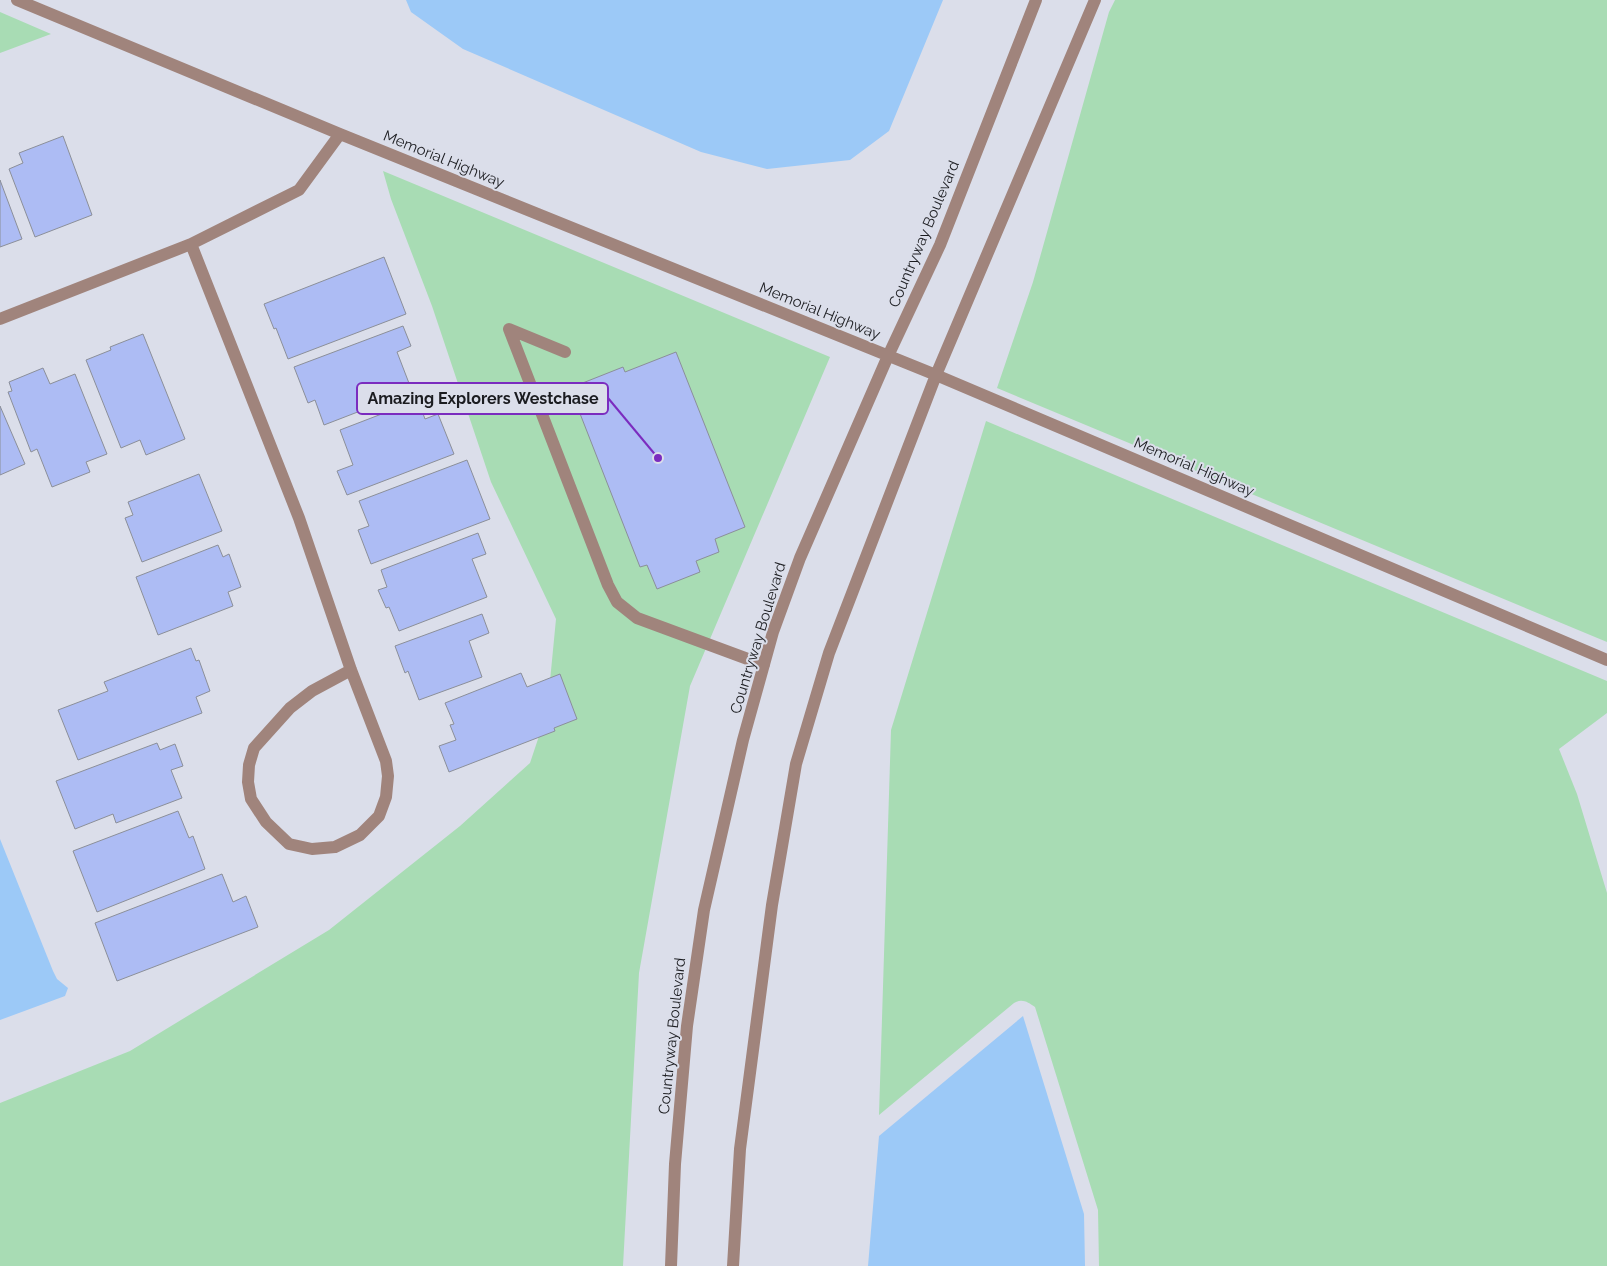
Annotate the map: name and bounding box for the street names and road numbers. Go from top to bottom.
street label: Memorial Highway [381,127,507,191]
street label: Countryway Boulevard [885,158,963,310]
street label: Memorial Highway [757,279,883,343]
street label: Memorial Highway [1131,434,1257,500]
street label: Countryway Boulevard [726,560,790,716]
street label: Countryway Boulevard [655,957,689,1115]

